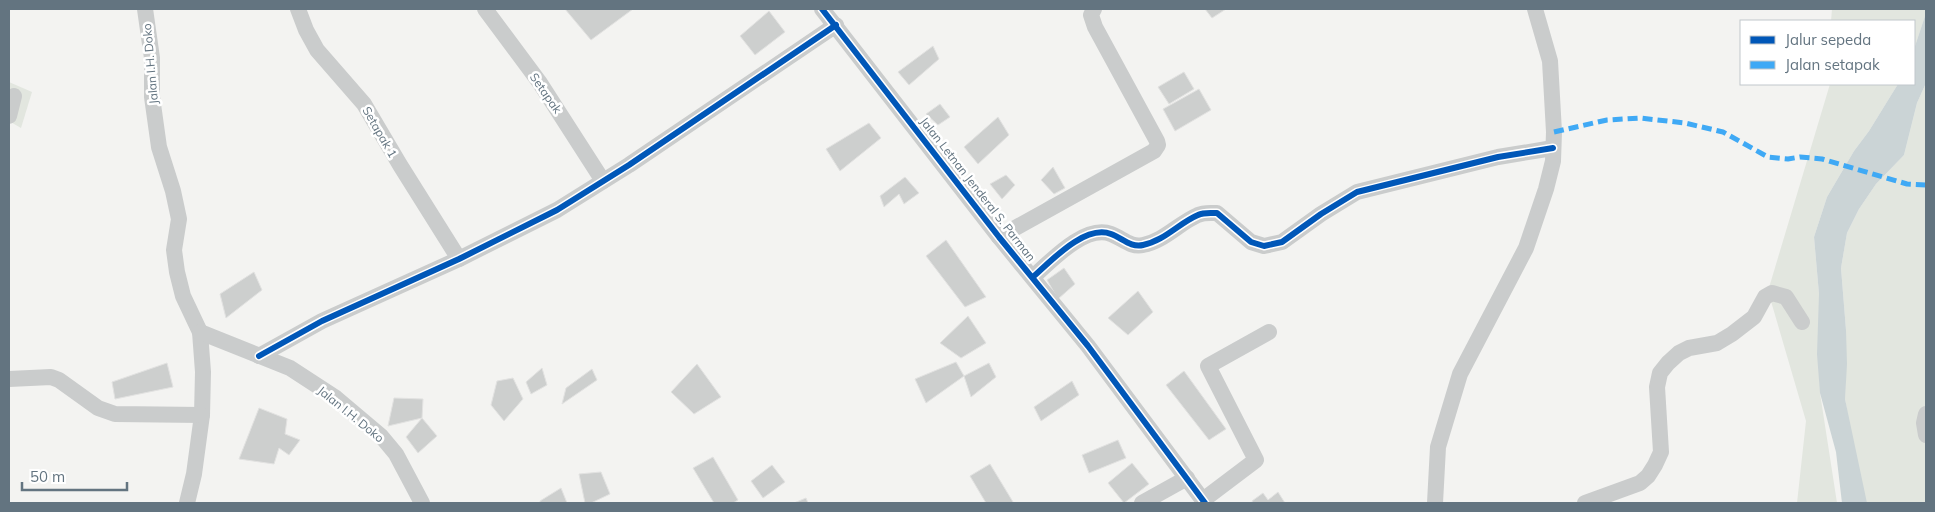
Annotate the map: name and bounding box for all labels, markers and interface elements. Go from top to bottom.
legend [1740,20,1915,85]
street label: Jalan I.H. Doko [139,23,161,105]
text: Jalur sepeda [1785,30,1871,49]
text: Jalan setapak [1785,55,1880,74]
street label: Setapak [527,70,566,117]
street label: Setapak 1 [359,104,401,160]
street label: Jalan Letnan Jenderal S. Parman [917,114,1039,264]
street label: Jalan I.H. Doko [315,383,387,445]
scale bar [22,460,128,492]
text: 50 m [30,467,65,486]

